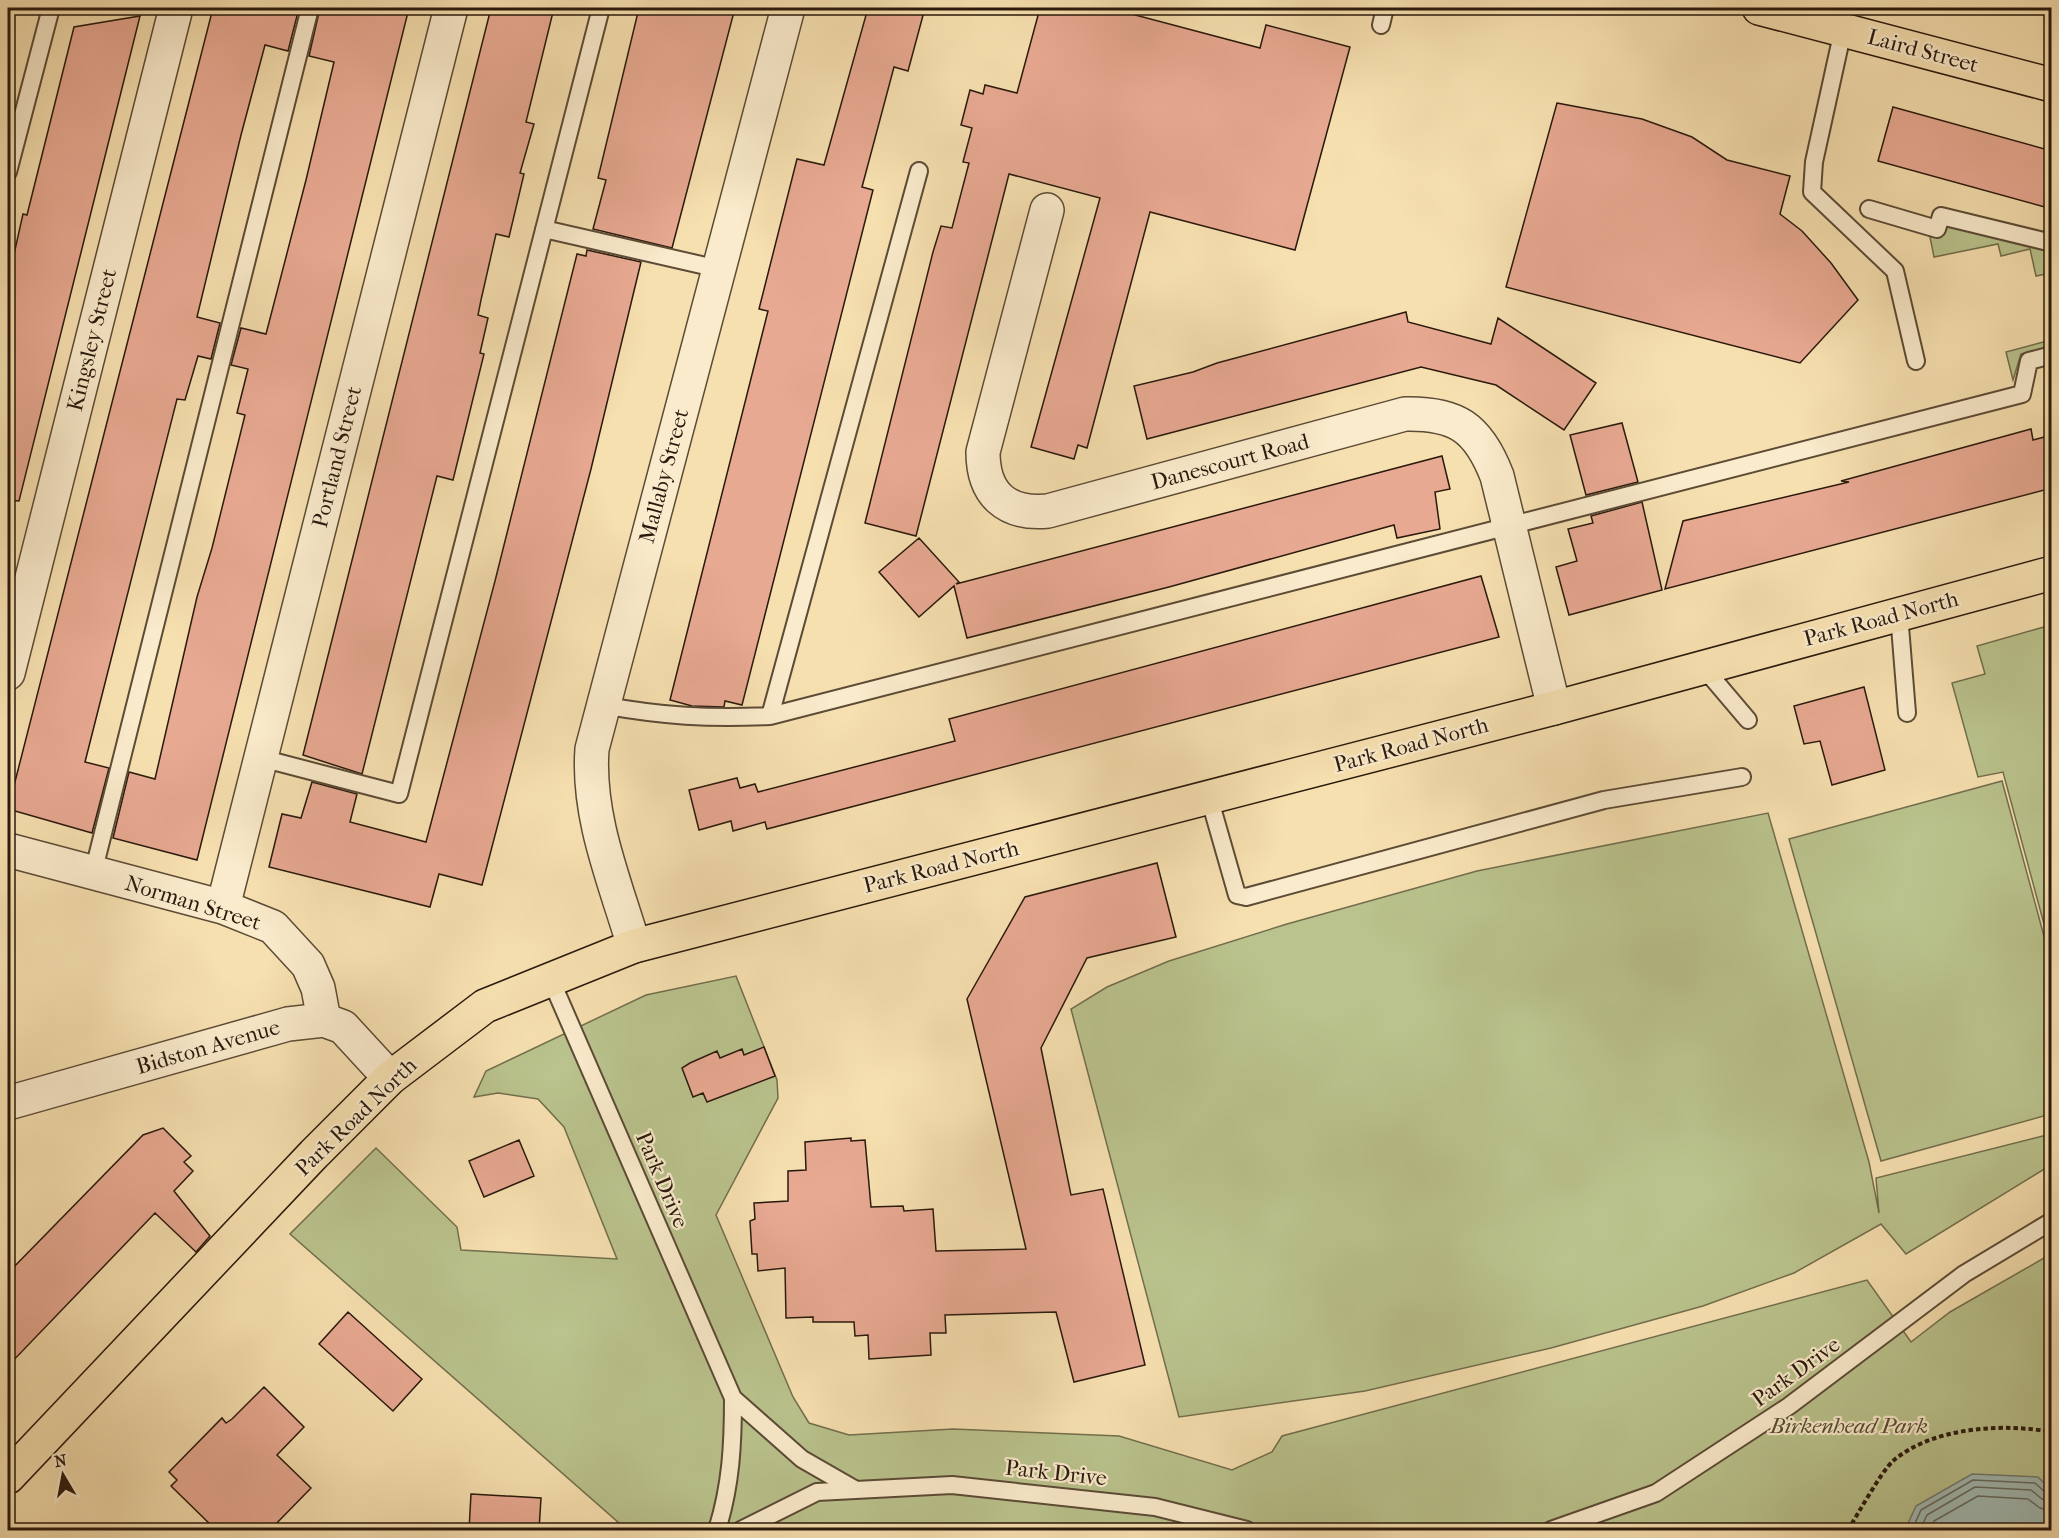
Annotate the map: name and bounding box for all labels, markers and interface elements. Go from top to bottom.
street label: Laird Street [1865,24,1981,78]
street label: Kingsley Street [62,266,122,414]
street label: Portland Street [307,383,367,530]
street label: Mallaby Street [634,406,694,546]
street label: Danescourt Road [1148,428,1313,496]
street label: Park Road North [1801,586,1962,652]
street label: Park Road North [1331,712,1492,778]
street label: Park Road North [861,835,1022,899]
street label: Norman Street [122,870,264,936]
street label: Bidston Avenue [133,1014,283,1080]
street label: Park Road North [290,1052,423,1182]
street label: Park Drive [630,1128,694,1232]
street label: Park Drive [1747,1331,1845,1413]
park label: Birkenhead Park [1769,1413,1928,1439]
north arrow [33,1445,93,1505]
text: N [53,1450,69,1471]
street label: Park Drive [1004,1455,1108,1491]

